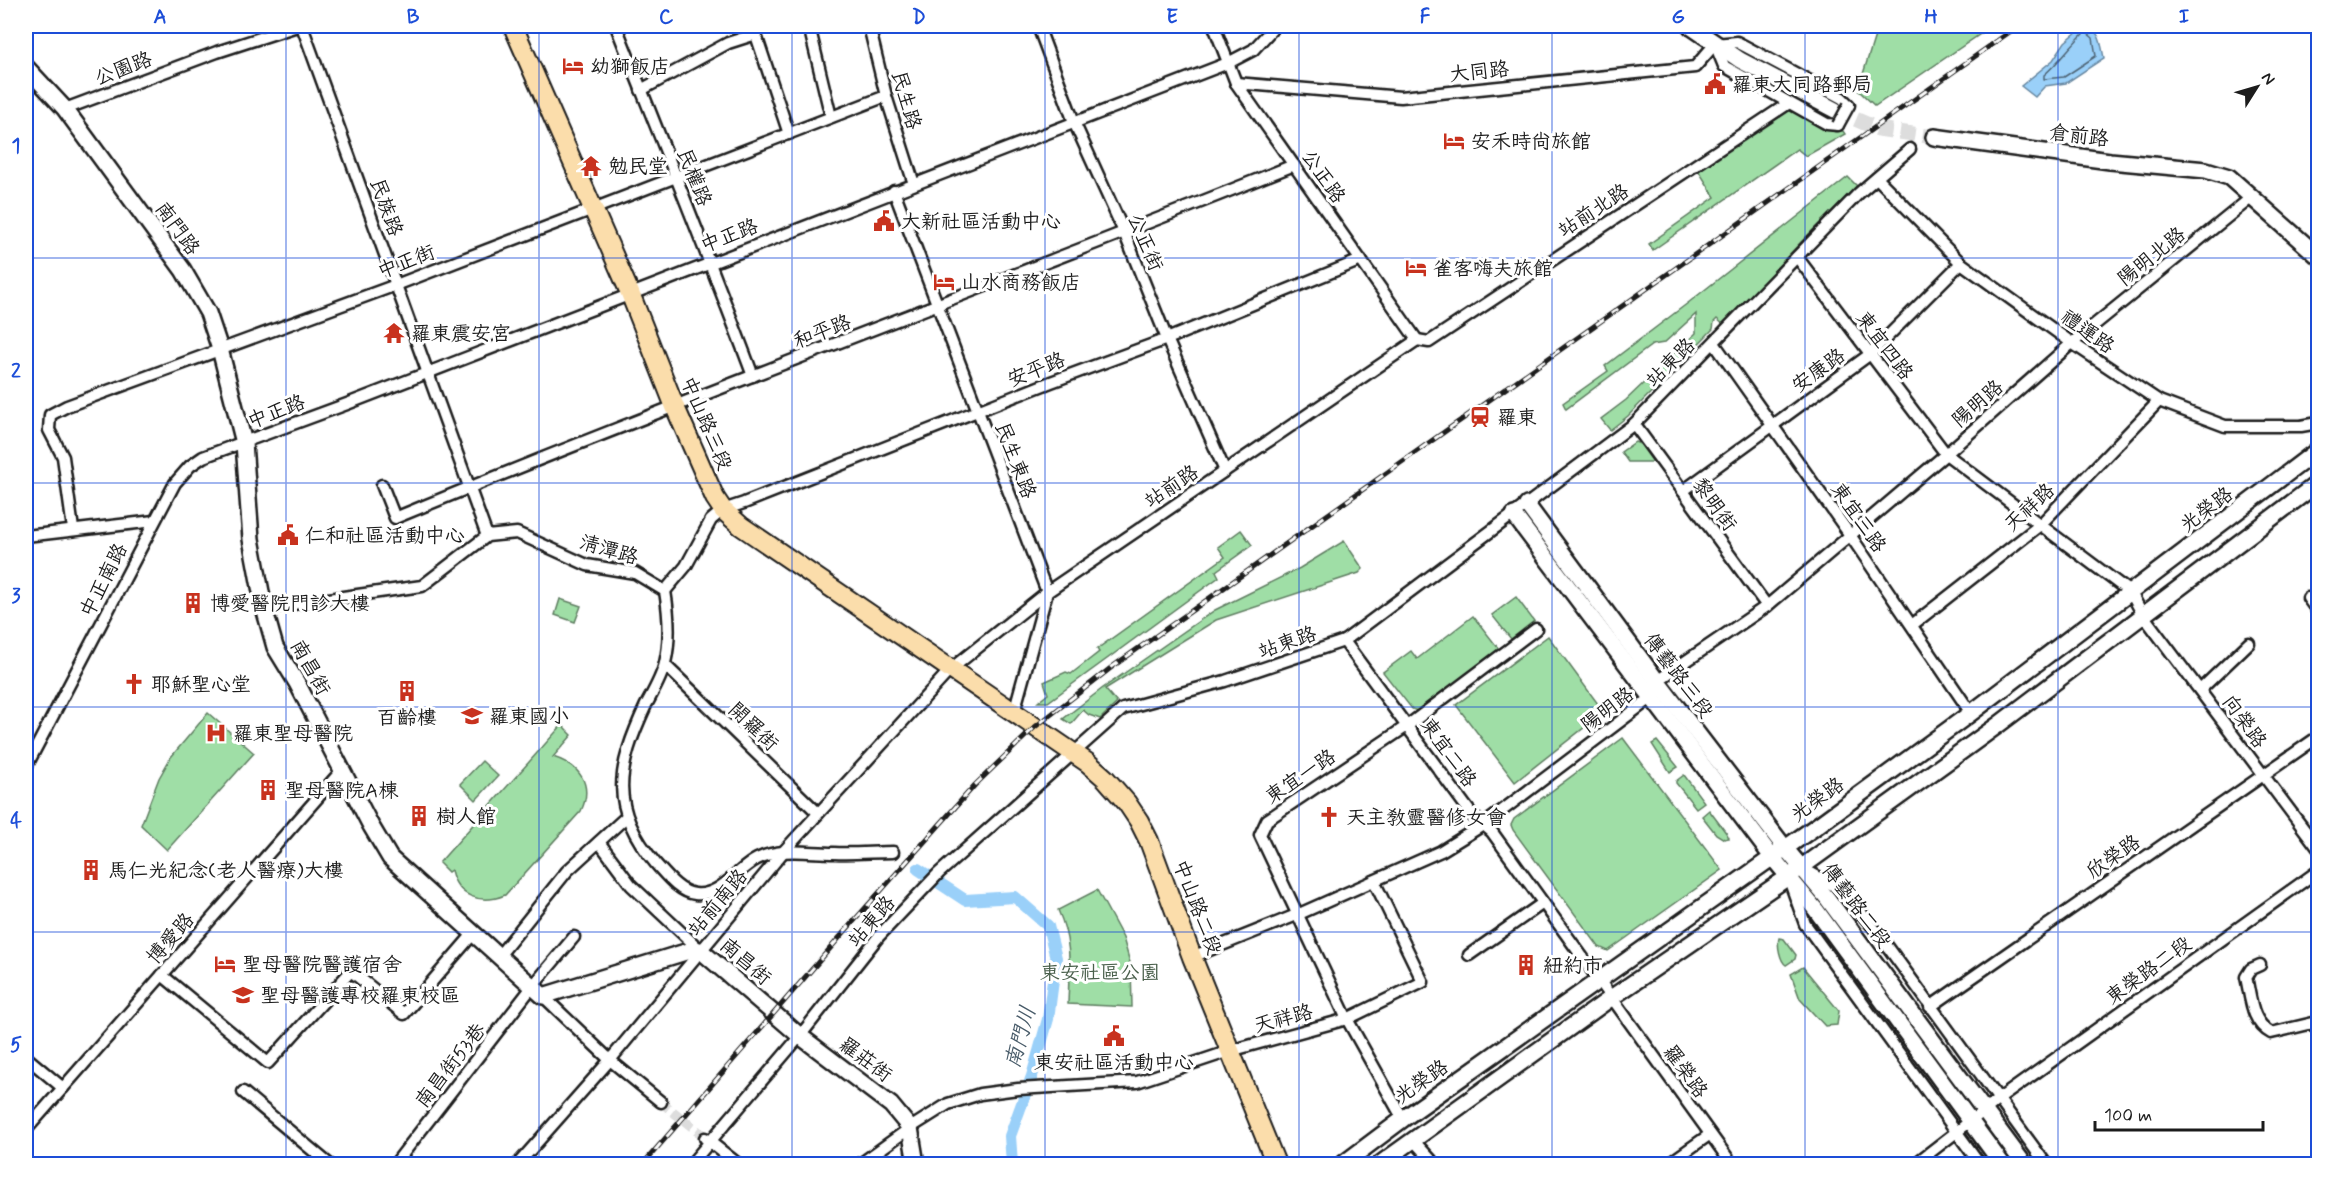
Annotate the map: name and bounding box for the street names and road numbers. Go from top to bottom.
street label: 公園路 [91,46,157,93]
street label: 大同路 [1448,56,1511,89]
street label: 民生路 [884,68,927,134]
street label: 倉前路 [2047,119,2111,154]
street label: 民權路 [670,145,718,211]
street label: 公正路 [1295,145,1352,210]
street label: 民族路 [363,175,409,241]
street label: 站前北路 [1553,178,1636,244]
street label: 南門路 [148,197,206,262]
street label: 公正街 [1120,210,1169,275]
street label: 中正路 [697,213,763,260]
street label: 陽明北路 [2112,221,2192,293]
street label: 中正街 [374,239,439,286]
street label: 禮運路 [2055,304,2120,361]
street label: 東宜四路 [1849,306,1919,387]
street label: 和平路 [790,309,856,356]
street label: 站東路 [1640,332,1703,394]
street label: 安康路 [1787,342,1852,400]
street label: 安平路 [1004,346,1070,394]
street label: 中山路三段 [674,372,738,475]
street label: 陽明路 [1946,374,2010,434]
street label: 中正路 [244,389,310,436]
street label: 民生東路 [988,418,1042,504]
street label: 站前路 [1139,459,1205,515]
street label: 黎明街 [1685,473,1742,537]
street label: 東宜三路 [1824,477,1892,559]
street label: 天祥路 [1999,477,2062,538]
street label: 光榮路 [2175,481,2240,539]
street label: 清潭路 [576,529,642,572]
street label: 中正南路 [74,538,135,622]
street label: 站東路 [1255,621,1321,666]
street label: 傳藝路三段 [1637,628,1719,724]
street label: 南昌街 [283,635,336,701]
street label: 陽明路 [1576,681,1641,739]
street label: 向榮路 [2215,690,2273,755]
street label: 開羅街 [722,697,784,758]
street label: 東宜二路 [1413,713,1483,794]
street label: 東宜一路 [1260,743,1342,811]
street label: 光榮路 [1786,771,1851,829]
street label: 欣榮路 [2082,828,2147,885]
street label: 中山路二段 [1166,856,1227,959]
street label: 傳藝路二段 [1815,858,1897,954]
street label: 站前南路 [682,863,755,942]
street label: 站東路 [842,890,903,953]
street label: 博愛路 [141,907,202,970]
street label: 東榮路二段 [2100,931,2197,1012]
street label: 南昌街 [714,932,777,992]
street label: 天祥路 [1251,998,1317,1040]
street label: 南昌街53巷 [410,1017,493,1114]
street label: 羅莊街 [833,1031,897,1089]
street label: 羅榮路 [1656,1040,1714,1105]
street label: 光榮路 [1390,1053,1455,1110]

